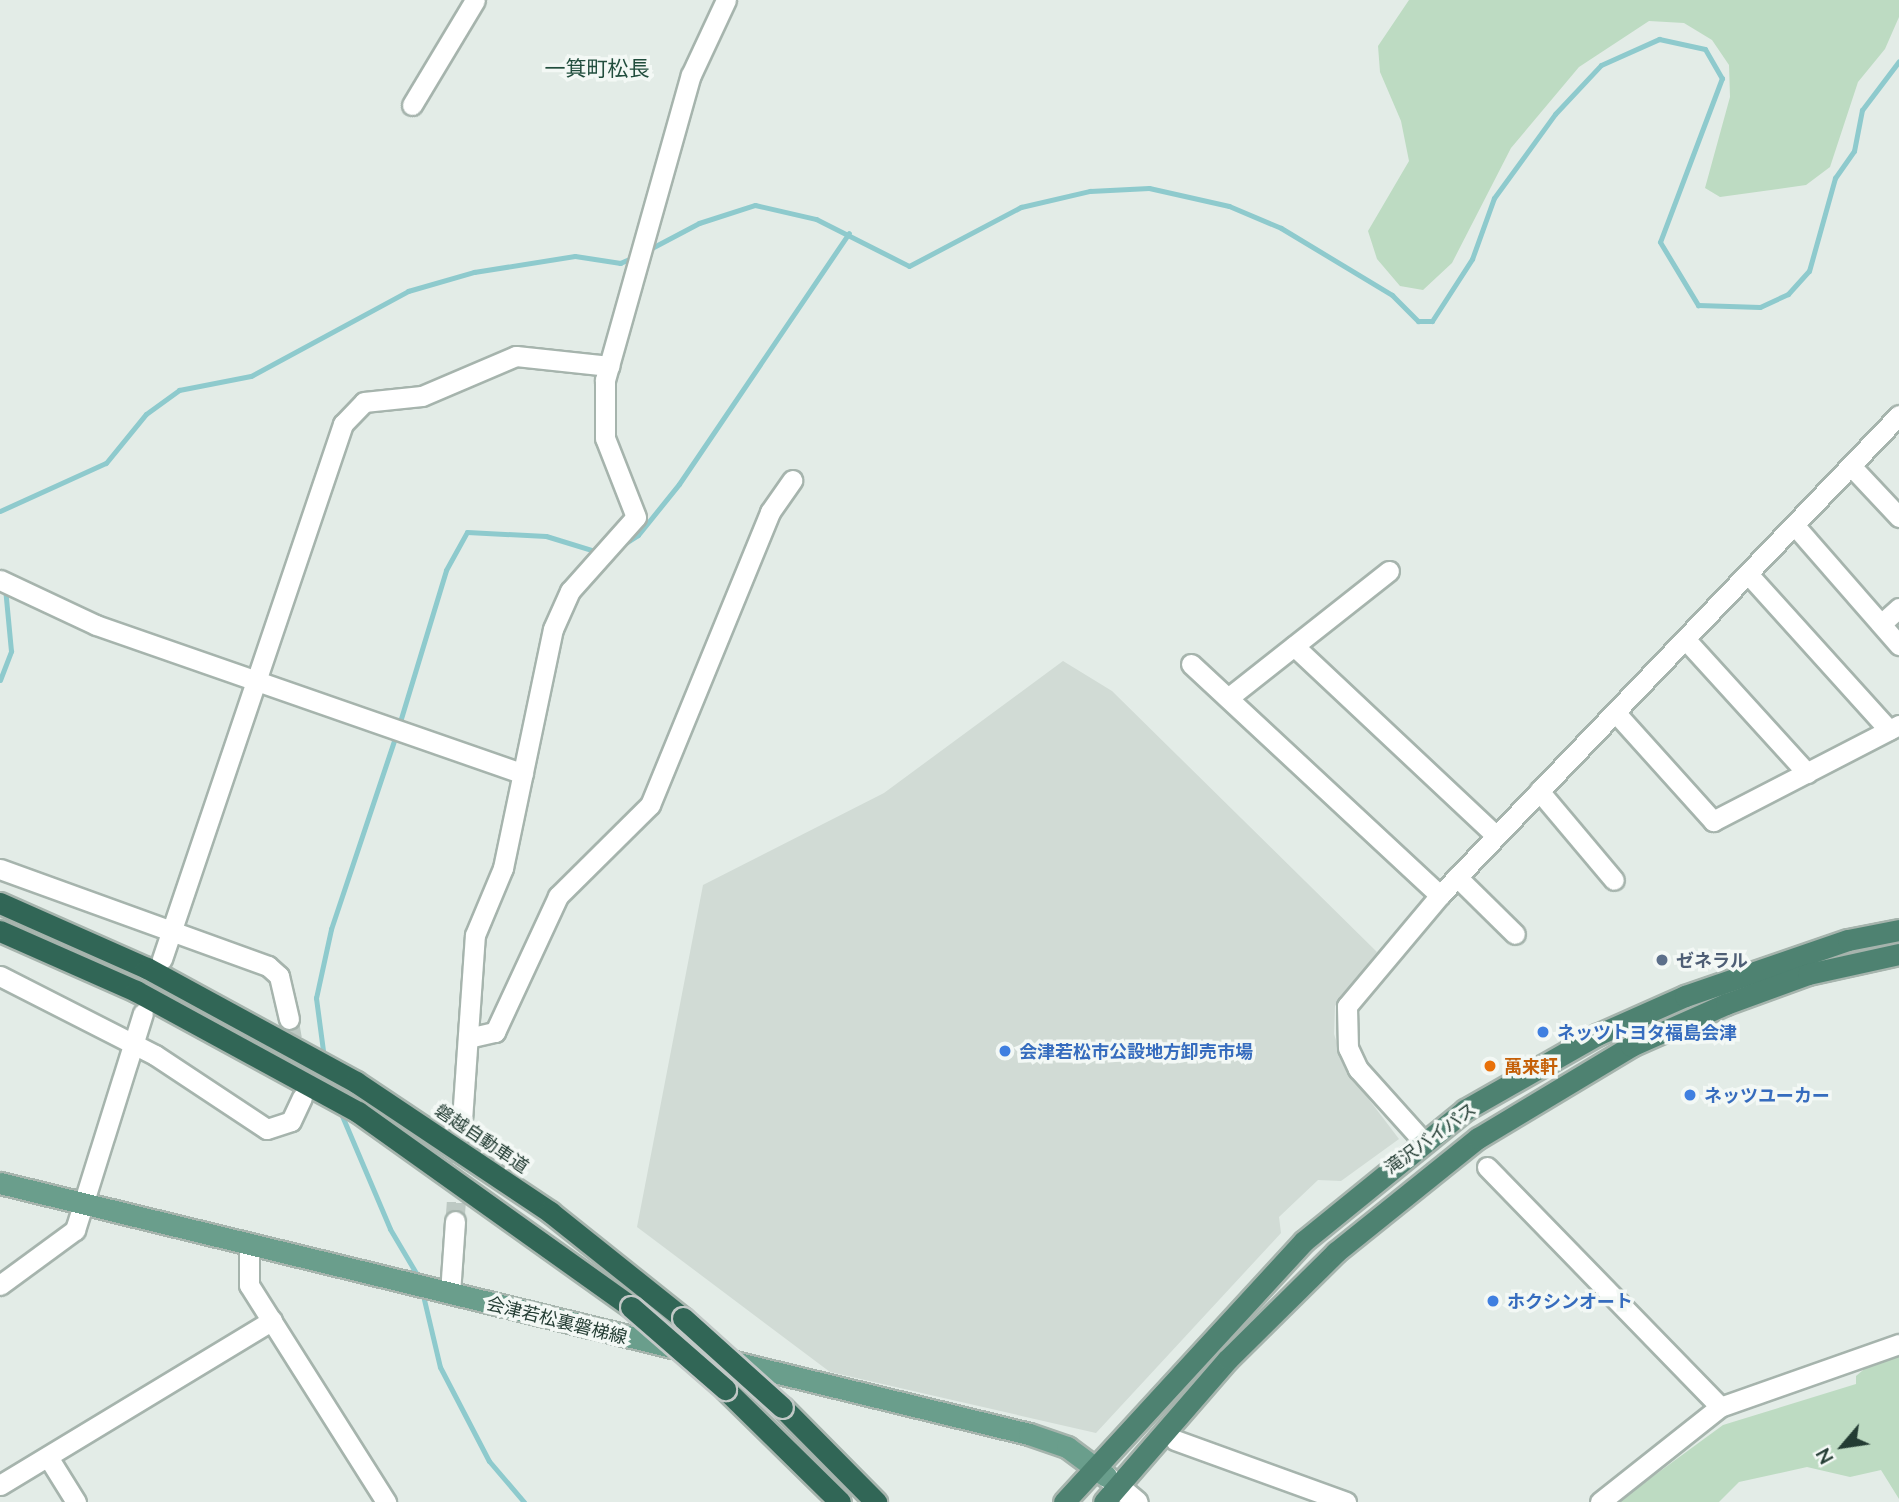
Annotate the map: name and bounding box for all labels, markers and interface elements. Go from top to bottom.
district label: 一箕町松長 [545,55,649,81]
place label: ゼネラル [1676,949,1748,971]
marker: ゼネラル [1654,952,1670,968]
place label: ネッツトヨタ福島会津 [1557,1021,1737,1043]
marker: ネッツトヨタ福島会津 [1535,1024,1551,1040]
place label: 会津若松市公設地方卸売市場 [1019,1040,1253,1062]
marker: 会津若松市公設地方卸売市場 [997,1043,1013,1059]
place label: 萬来軒 [1504,1055,1558,1077]
marker: 萬来軒 [1482,1058,1498,1074]
place label: ネッツユーカー [1704,1084,1830,1106]
marker: ネッツユーカー [1682,1087,1698,1103]
street label: 滝沢バイパス [1380,1098,1480,1178]
street label: 磐越自動車道 [431,1099,533,1177]
place label: ホクシンオート [1507,1290,1633,1312]
street label: 会津若松裏磐梯線 [485,1292,629,1348]
marker: ホクシンオート [1485,1293,1501,1309]
north arrow [1808,1411,1878,1481]
text: N [1811,1444,1838,1468]

